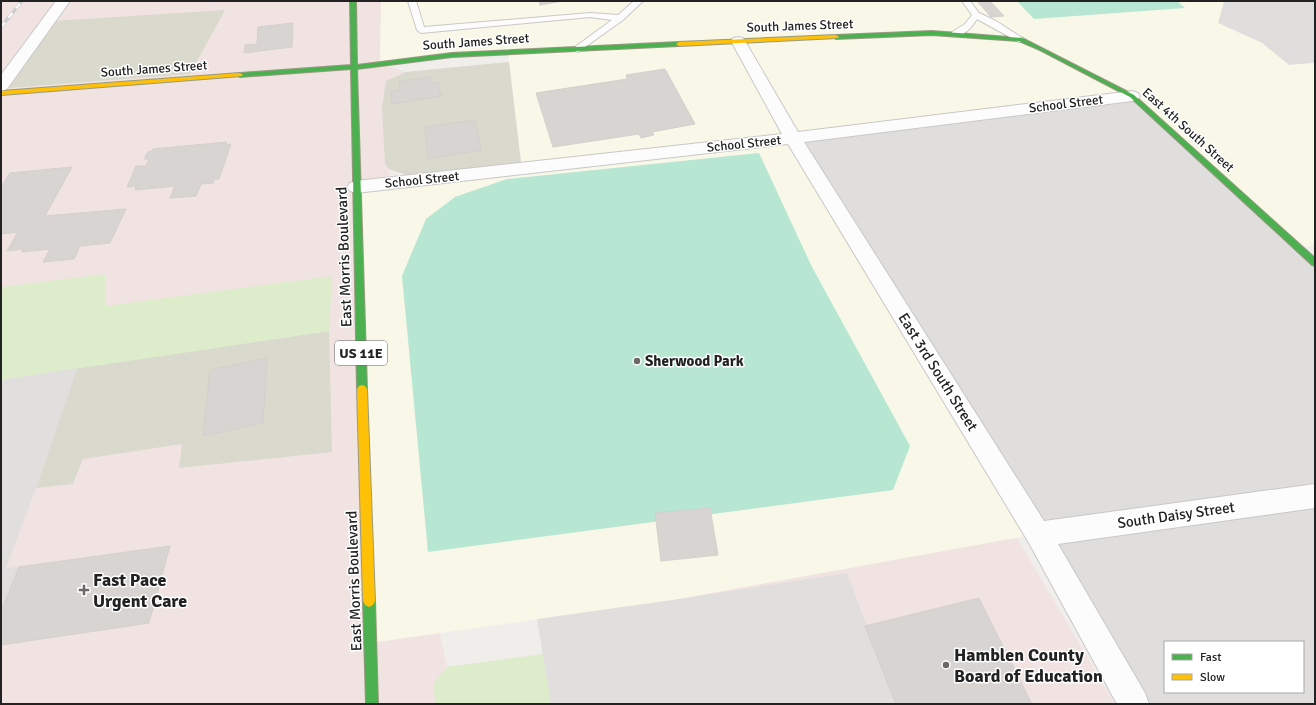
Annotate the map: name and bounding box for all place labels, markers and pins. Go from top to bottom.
place label: Sherwood Park [645,352,744,370]
marker: Sherwood Park [632,356,642,366]
place label: Fast Pace Urgent Care [93,569,187,612]
marker: Fast Pace Urgent Care [78,584,90,596]
place label: Hamblen County Board of Education [954,644,1103,687]
marker: Hamblen County Board of Education [941,660,951,670]

